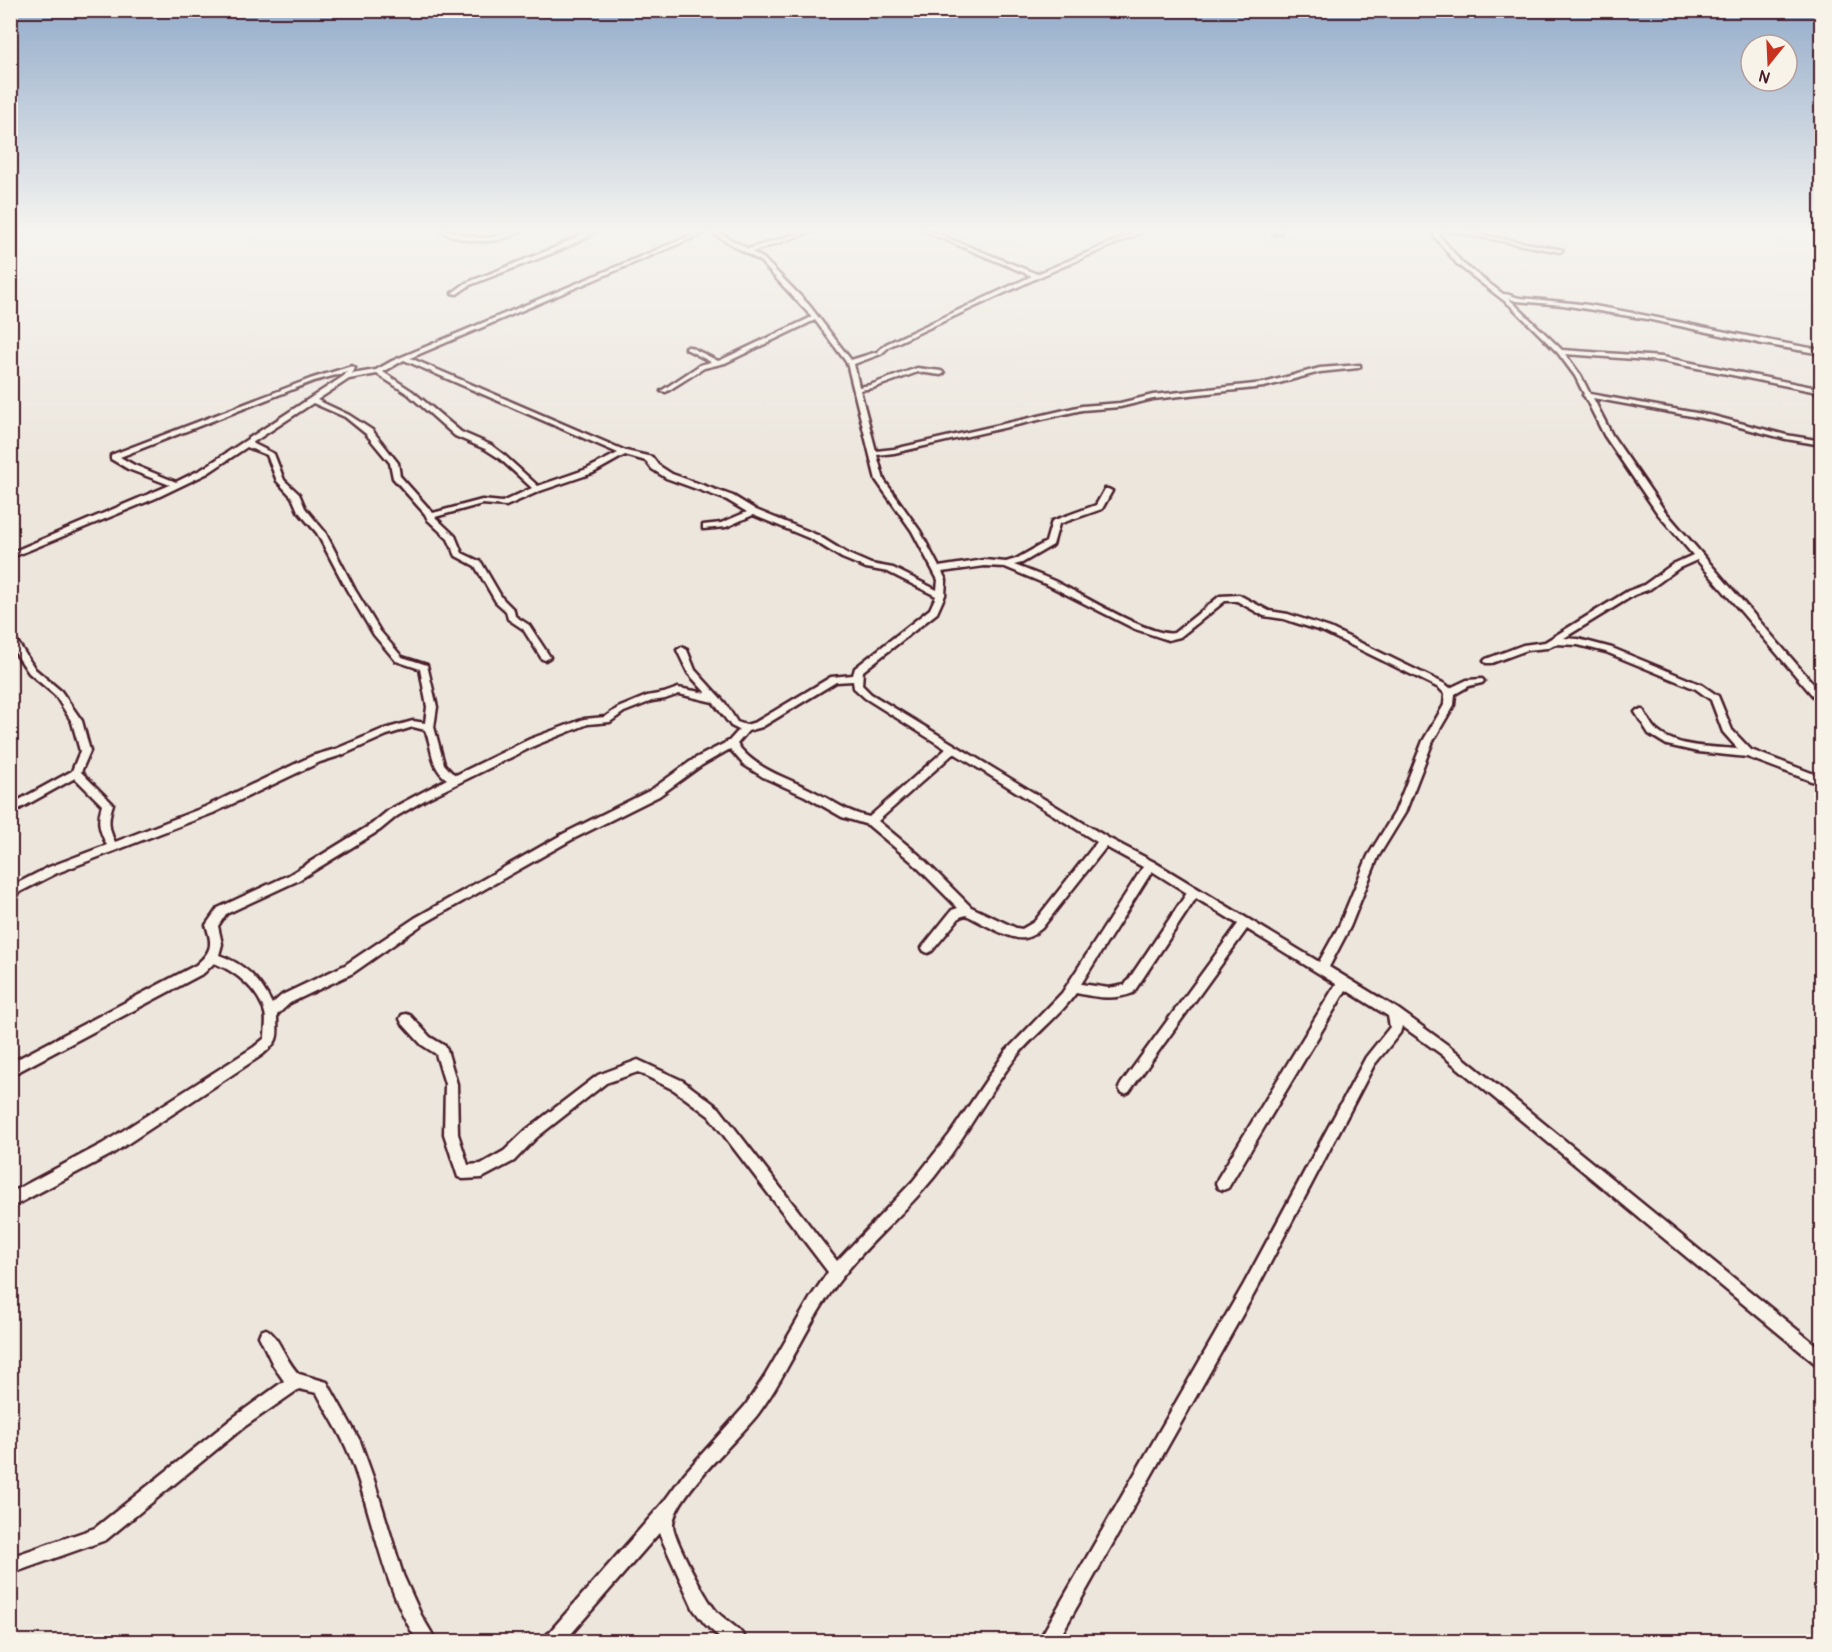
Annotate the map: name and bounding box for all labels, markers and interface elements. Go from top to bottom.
north arrow [1739,33,1799,93]
text: N [1756,65,1773,87]

